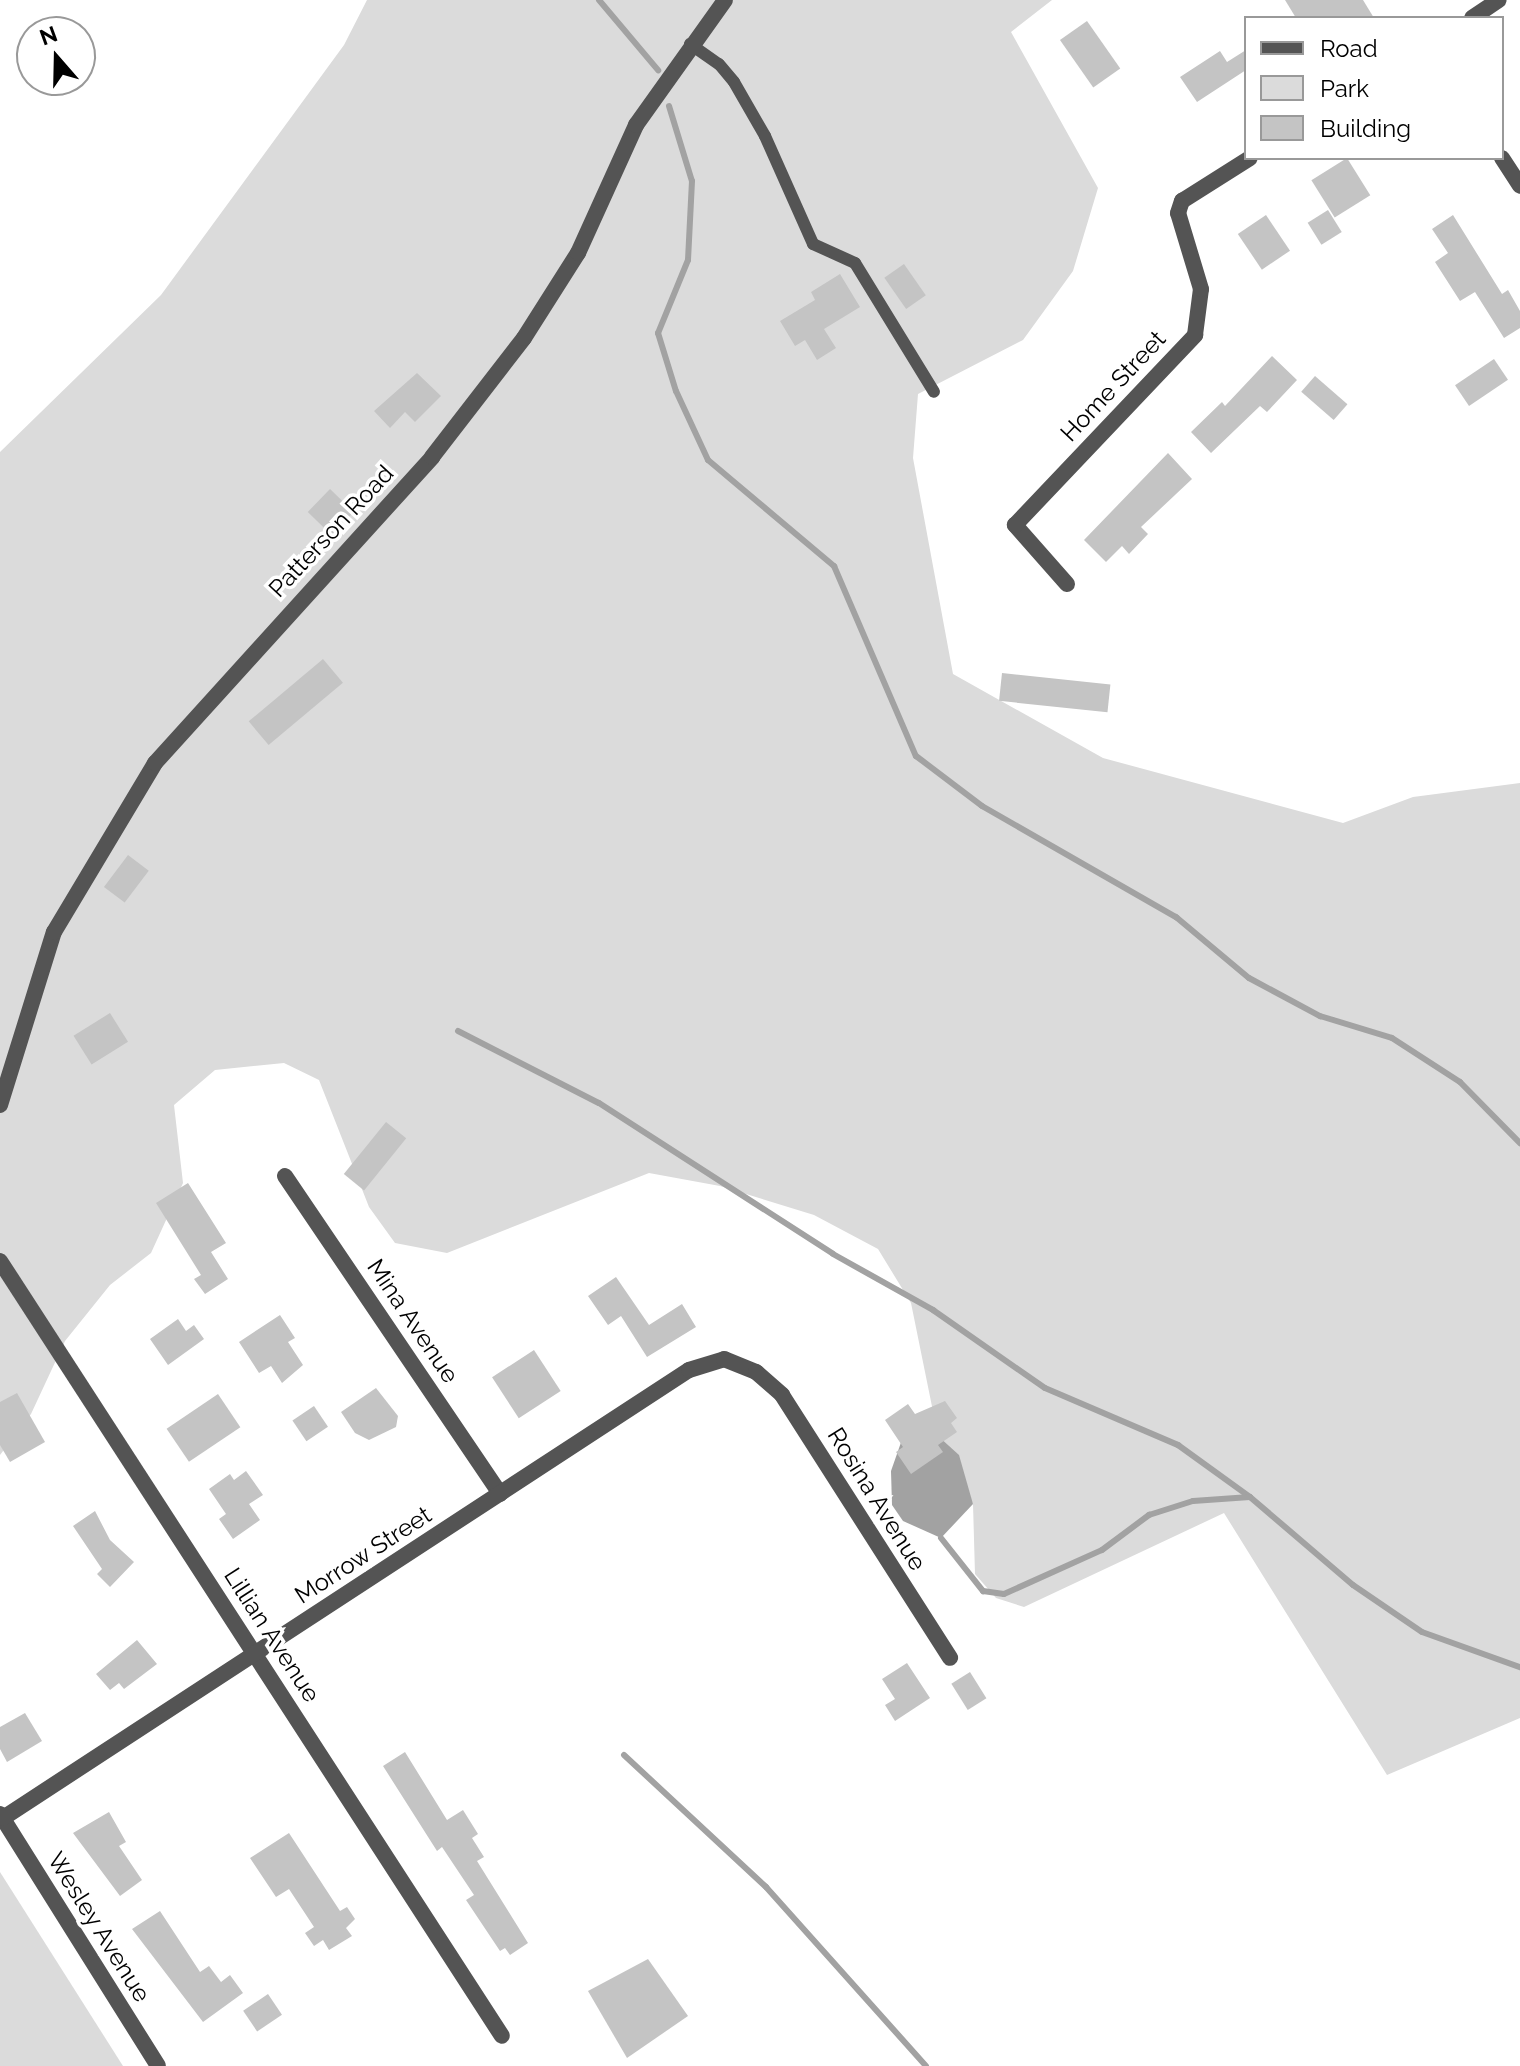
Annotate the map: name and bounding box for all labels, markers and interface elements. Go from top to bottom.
north arrow [16,16,96,96]
legend [1244,16,1504,160]
text: N [36,20,61,50]
text: Road [1320,34,1378,63]
text: Park [1320,74,1369,103]
text: Building [1320,114,1411,143]
street label: Home Street [1055,325,1171,447]
street label: Patterson Road [263,459,399,603]
street label: Mina Avenue [361,1253,465,1389]
street label: Rosina Avenue [821,1422,933,1576]
street label: Morrow Street [289,1500,437,1610]
street label: Lillian Avenue [218,1562,326,1708]
street label: Wesley Avenue [41,1846,157,2008]

